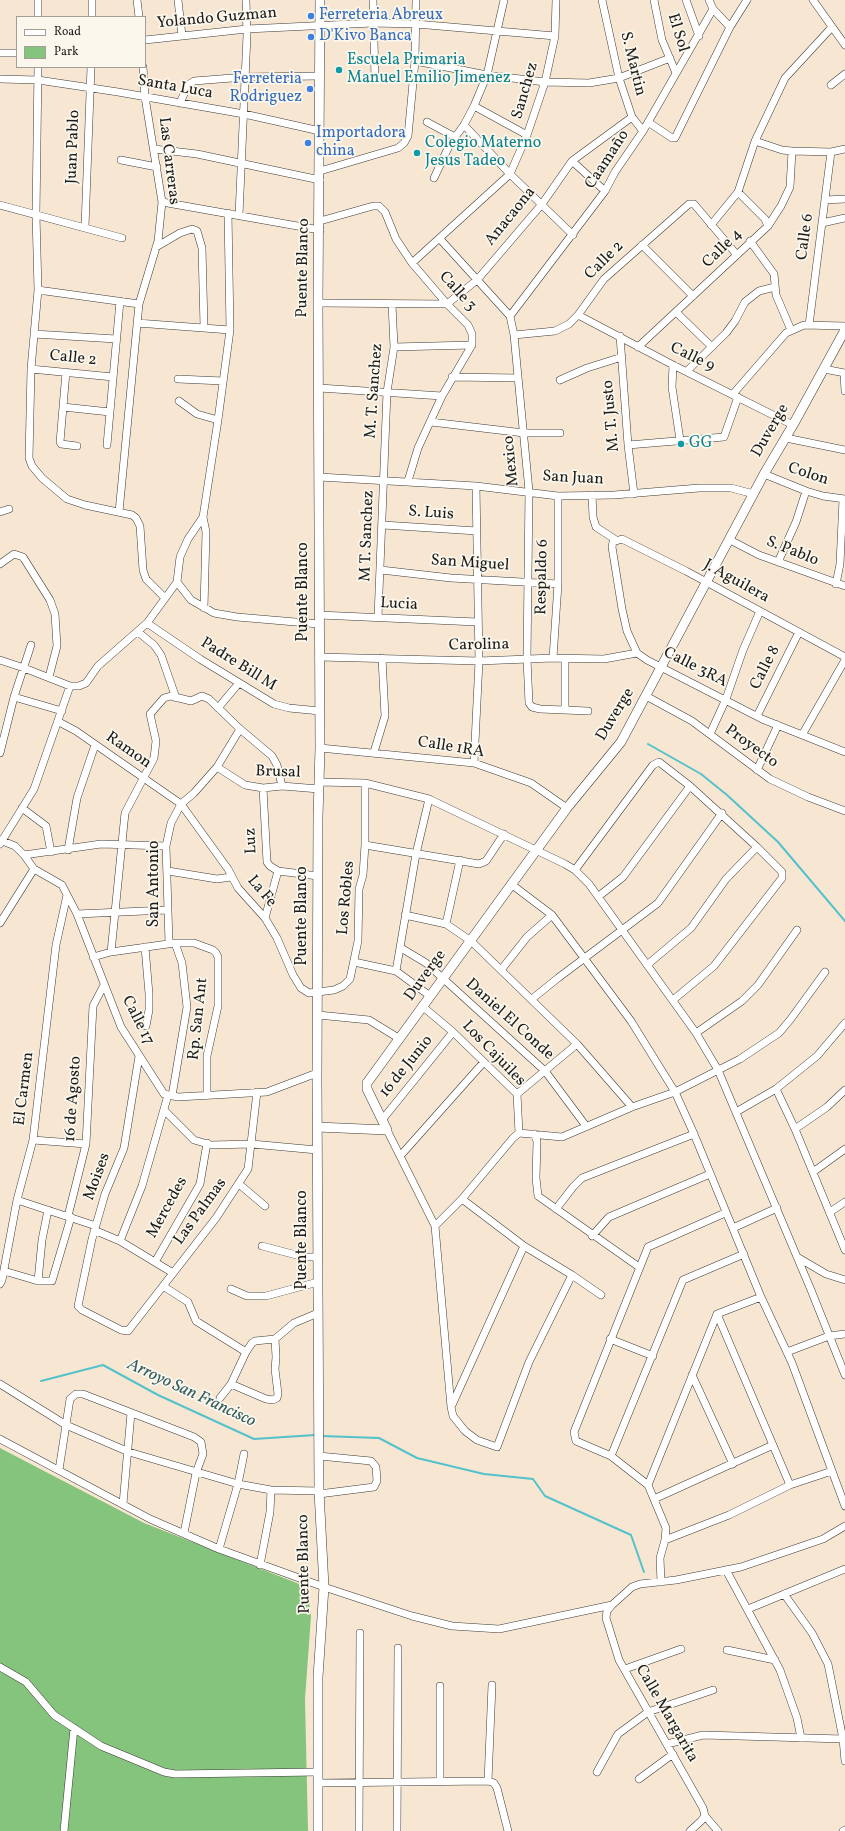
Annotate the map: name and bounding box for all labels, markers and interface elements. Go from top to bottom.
street label: Yolando Guzman [156,4,278,34]
place label: Ferreteria Abreux [319,6,443,26]
marker: Ferreteria Abreux [306,11,316,21]
street label: El Sol [662,11,692,55]
legend [16,16,146,68]
text: Road [54,24,81,40]
place label: D'Kivo Banca [319,27,412,47]
street label: S. Martin [615,30,649,98]
marker: D'Kivo Banca [306,32,316,42]
text: Park [54,44,79,60]
place label: Escuela Primaria Manuel Emilio Jimenez [347,51,511,89]
street label: Sanchez [509,60,543,122]
marker: Escuela Primaria Manuel Emilio Jimenez [334,65,344,75]
place label: Ferreteria Rodriguez [230,70,302,108]
street label: Santa Luca [136,72,214,104]
marker: Ferreteria Rodriguez [305,84,315,94]
street label: Juan Pablo [63,110,85,184]
street label: Las Carreras [153,116,183,206]
place label: Importadora china [316,124,406,162]
street label: Caamaño [582,127,634,193]
place label: Colegio Materno Jesus Tadeo [425,134,541,172]
marker: Importadora china [303,138,313,148]
marker: Colegio Materno Jesus Tadeo [412,148,422,158]
street label: Anacaona [482,184,540,250]
street label: Calle 6 [793,212,819,262]
street label: Puente Blanco [294,218,314,318]
street label: Calle 4 [699,225,747,273]
street label: Calle 2 [581,237,629,285]
street label: Calle 3 [434,268,480,316]
street label: Calle 9 [667,339,717,377]
street label: M. T. Sanchez [362,343,388,439]
street label: Calle 2 [48,347,98,371]
street label: M. T. Justo [599,379,625,453]
street label: Duverge [748,401,794,461]
place label: GG [689,434,712,454]
street label: Mexico [500,435,524,487]
marker: GG [676,439,686,449]
street label: Colon [785,459,831,491]
street label: San Juan [542,468,604,490]
street label: M T. Sanchez [357,490,379,582]
street label: S. Luis [408,503,454,525]
street label: S. Pablo [763,533,821,571]
street label: Respaldo 6 [533,539,553,615]
street label: Puente Blanco [294,542,314,642]
street label: San Miguel [430,552,510,576]
street label: J. Aguilera [700,556,772,608]
street label: Lucia [380,594,418,616]
street label: Padre Bill M [196,634,280,696]
street label: Carolina [449,636,509,656]
street label: Calle 8 [747,643,785,693]
street label: Calle 3RA [660,644,730,692]
street label: Duverge [593,685,639,745]
street label: Proyecto [720,721,782,773]
street label: Ramon [102,728,154,774]
street label: Calle 1RA [416,733,486,763]
street label: Brusal [255,763,301,783]
street label: Luz [242,828,262,854]
street label: San Antonio [145,840,165,928]
street label: Los Robles [334,860,360,936]
street label: Puente Blanco [293,866,313,966]
street label: La Fe [242,872,280,912]
street label: Duverge [401,947,451,1005]
street label: Daniel El Conde [461,975,557,1065]
street label: Rp. San Ant [185,977,213,1061]
street label: Calle 17 [116,993,158,1049]
street label: Los Cajuiles [457,1017,529,1091]
street label: 16 de Junio [376,1032,438,1102]
street label: El Carmen [11,1051,39,1127]
street label: 16 de Agosto [61,1055,87,1143]
street label: Moises [81,1151,115,1203]
street label: Mercedes [143,1174,193,1242]
street label: Las Palmas [170,1175,232,1249]
street label: Puente Blanco [293,1190,313,1290]
water label: Arroyo San Francisco [124,1355,258,1433]
street label: Puente Blanco [295,1514,315,1614]
street label: Calle Margarita [630,1662,702,1766]

